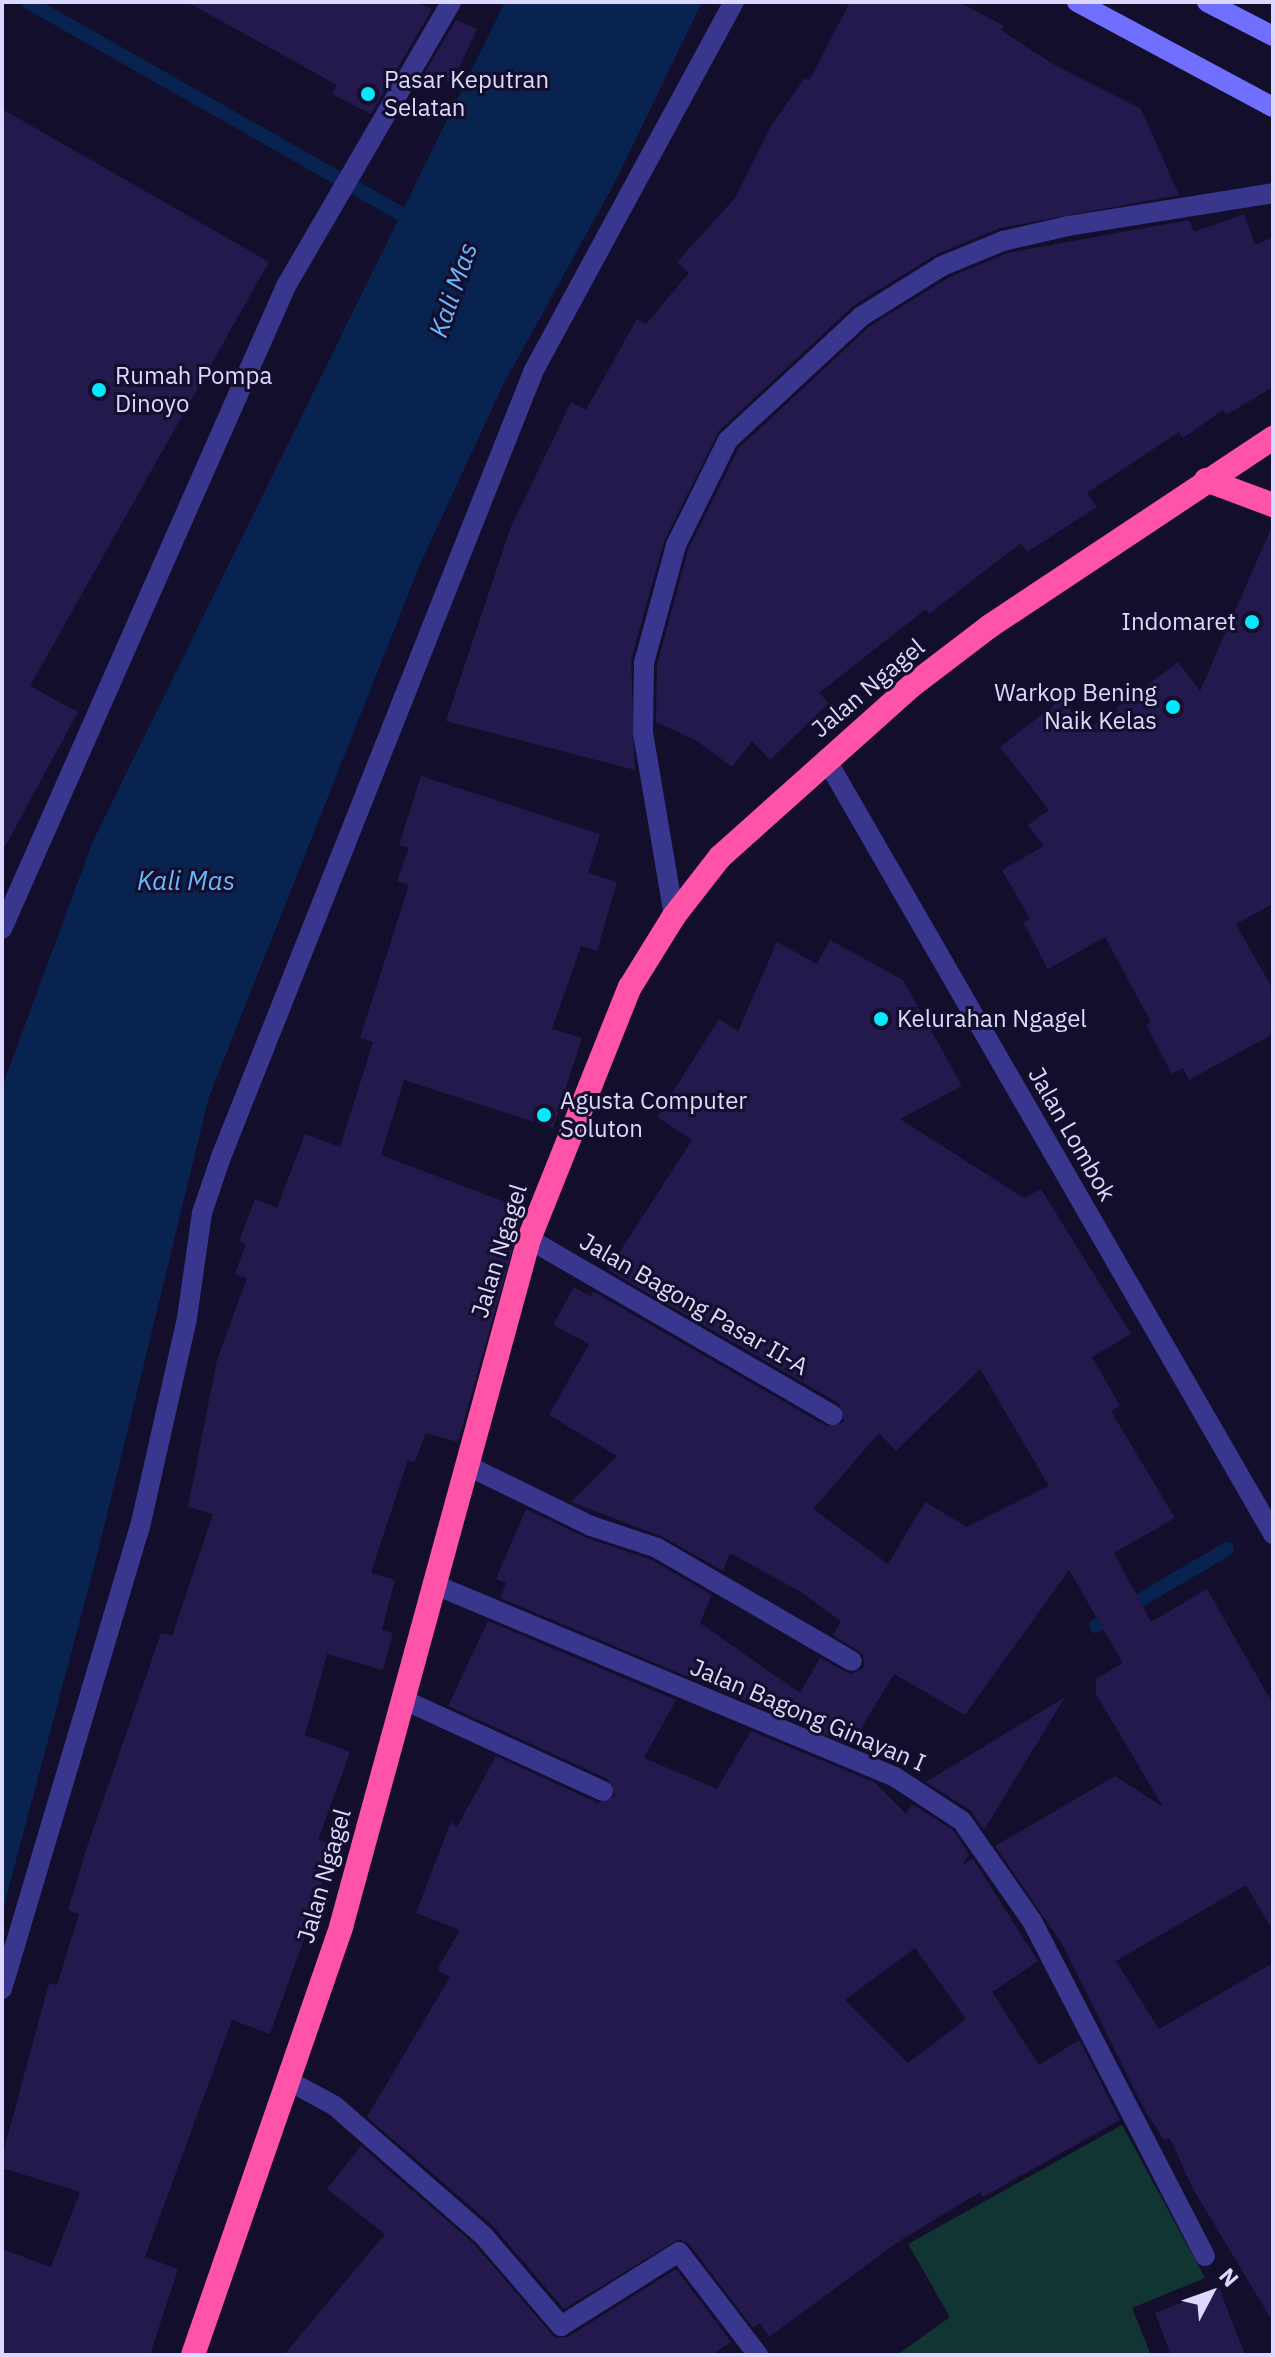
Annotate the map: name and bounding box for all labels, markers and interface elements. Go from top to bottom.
place label: Pasar Keputran Selatan [384,66,549,122]
marker: Pasar Keputran Selatan [359,85,377,103]
water label: Kali Mas [422,239,484,341]
place label: Rumah Pompa Dinoyo [115,362,272,418]
marker: Rumah Pompa Dinoyo [90,381,108,399]
place label: Indomaret [1121,608,1236,636]
marker: Indomaret [1243,613,1261,631]
street label: Jalan Ngagel [806,633,930,743]
place label: Warkop Bening Naik Kelas [994,679,1157,735]
marker: Warkop Bening Naik Kelas [1164,698,1182,716]
water label: Kali Mas [137,865,235,897]
place label: Kelurahan Ngagel [897,1005,1087,1033]
marker: Kelurahan Ngagel [872,1010,890,1028]
street label: Jalan Lombok [1022,1062,1122,1206]
place label: Agusta Computer Soluton [560,1087,747,1143]
marker: Agusta Computer Soluton [535,1106,553,1124]
street label: Jalan Ngagel [465,1181,533,1321]
street label: Jalan Bagong Pasar II-A [575,1227,813,1381]
street label: Jalan Bagong Ginayan I [686,1652,930,1778]
street label: Jalan Ngagel [291,1806,357,1946]
north arrow [1171,2253,1251,2333]
text: N [1213,2261,1246,2292]

